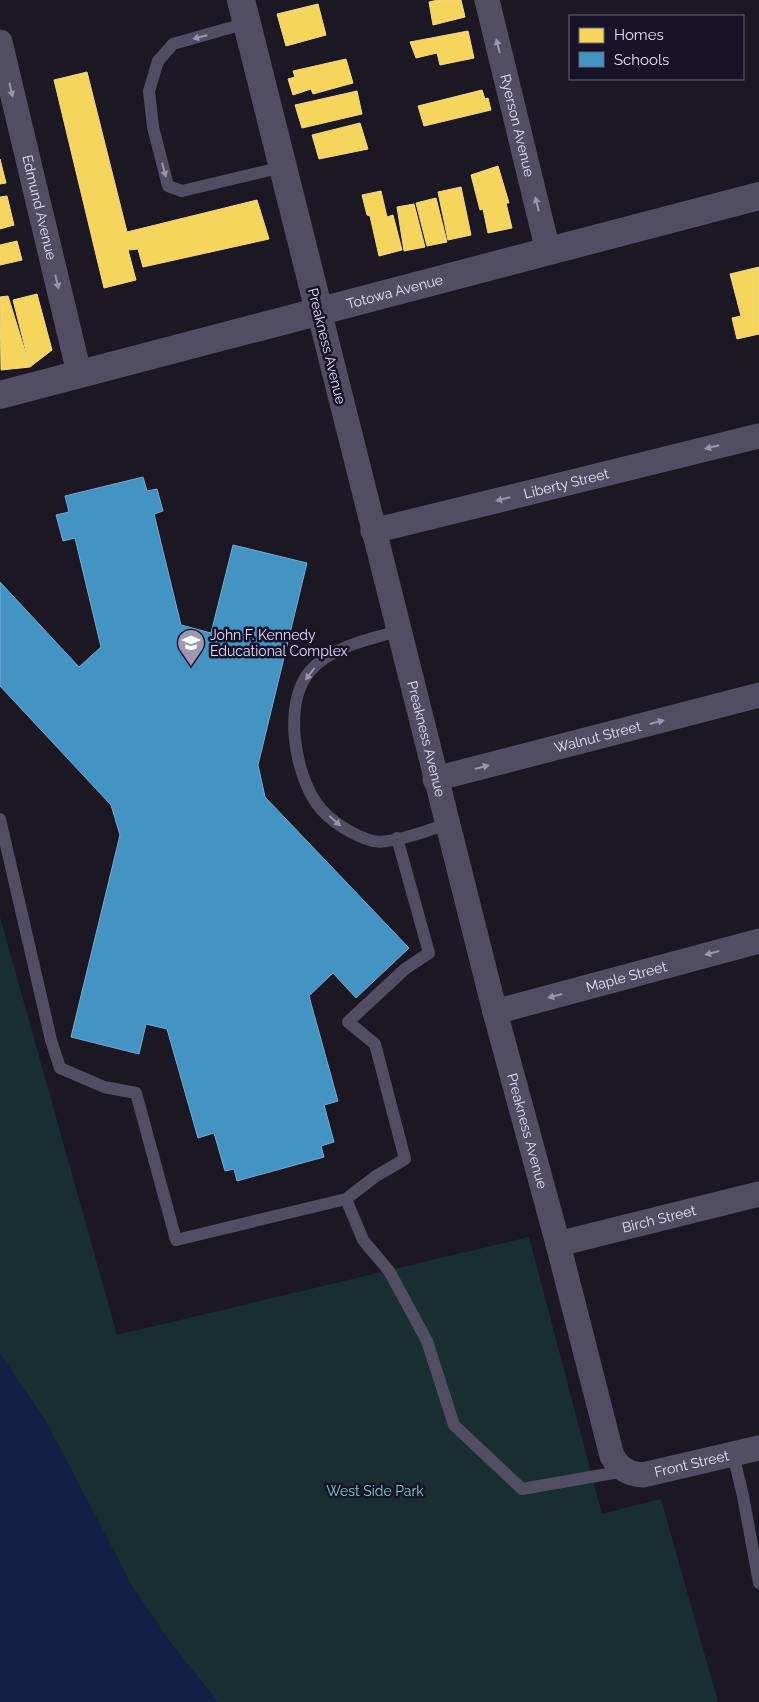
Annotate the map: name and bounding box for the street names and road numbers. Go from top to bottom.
street label: Ryerson Avenue [497,72,538,178]
street label: Edmund Avenue [19,153,60,261]
street label: Totowa Avenue [345,271,445,312]
street label: Preakness Avenue [305,286,349,406]
street label: Liberty Street [522,465,611,502]
street label: Preakness Avenue [404,679,449,798]
street label: Walnut Street [553,718,643,756]
street label: Maple Street [584,958,669,995]
street label: Preakness Avenue [504,1071,551,1190]
street label: Birch Street [620,1202,698,1236]
street label: Front Street [653,1447,731,1480]

